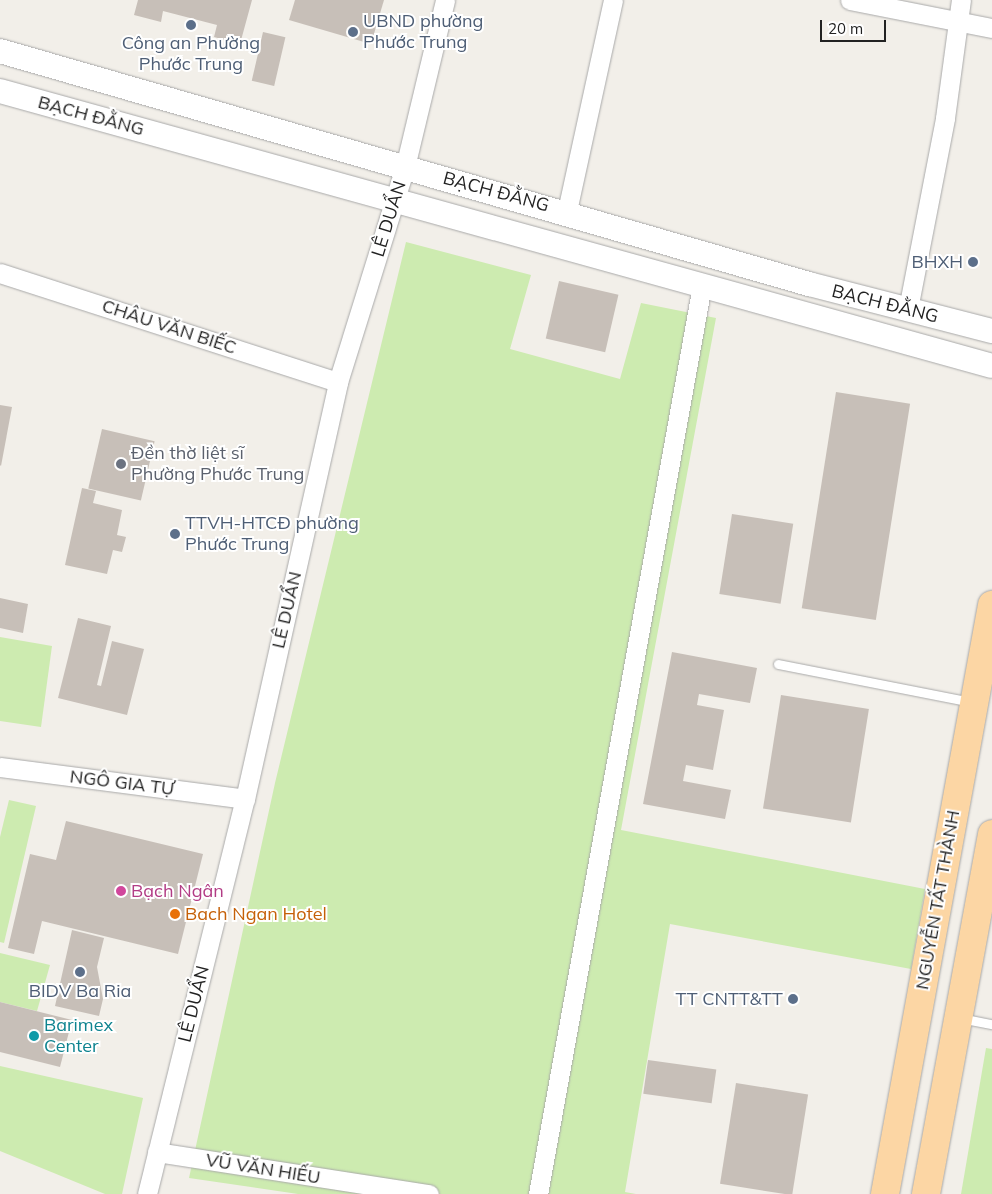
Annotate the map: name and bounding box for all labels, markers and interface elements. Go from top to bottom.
scale bar [822,10,888,42]
place label: UBND phường Phước Trung [363,11,483,54]
marker: Công an Phường Phước Trung [185,19,197,31]
text: 20 m [828,19,863,38]
marker: UBND phường Phước Trung [347,26,359,38]
place label: Công an Phường Phước Trung [122,33,260,76]
street label: BẠCH ĐẰNG [36,91,146,141]
street label: BẠCH ĐẰNG [441,167,551,217]
street label: LÊ DUẨN [367,178,411,260]
place label: BHXH [911,251,963,273]
marker: BHXH [967,256,979,268]
street label: BẠCH ĐẰNG [830,280,940,328]
street label: CHÂU VĂN BIẾC [99,295,239,359]
place label: Đền thờ liệt sĩ Phường Phước Trung [131,443,304,486]
marker: Đền thờ liệt sĩ Phường Phước Trung [115,458,127,470]
place label: TTVH-HTCĐ phường Phước Trung [185,513,359,556]
marker: TTVH-HTCĐ phường Phước Trung [169,528,181,540]
street label: LÊ DUẨN [268,569,306,651]
street label: NGÔ GIA TỰ [69,766,175,800]
street label: NGUYỄN TẤT THÀNH [912,809,964,991]
place label: Bạch Ngân [131,880,224,902]
marker: Bạch Ngân [115,885,127,897]
place label: Bach Ngan Hotel [185,903,327,925]
marker: Bach Ngan Hotel [169,908,181,920]
street label: LÊ DUẨN [174,963,214,1045]
marker: BIDV Ba Ria [74,966,86,978]
place label: BIDV Ba Ria [29,980,131,1002]
place label: TT CNTT&TT [676,988,783,1010]
marker: TT CNTT&TT [787,993,799,1005]
place label: Barimex Center [44,1015,113,1058]
marker: Barimex Center [28,1030,40,1042]
street label: VŨ VĂN HIẾU [204,1149,322,1189]

